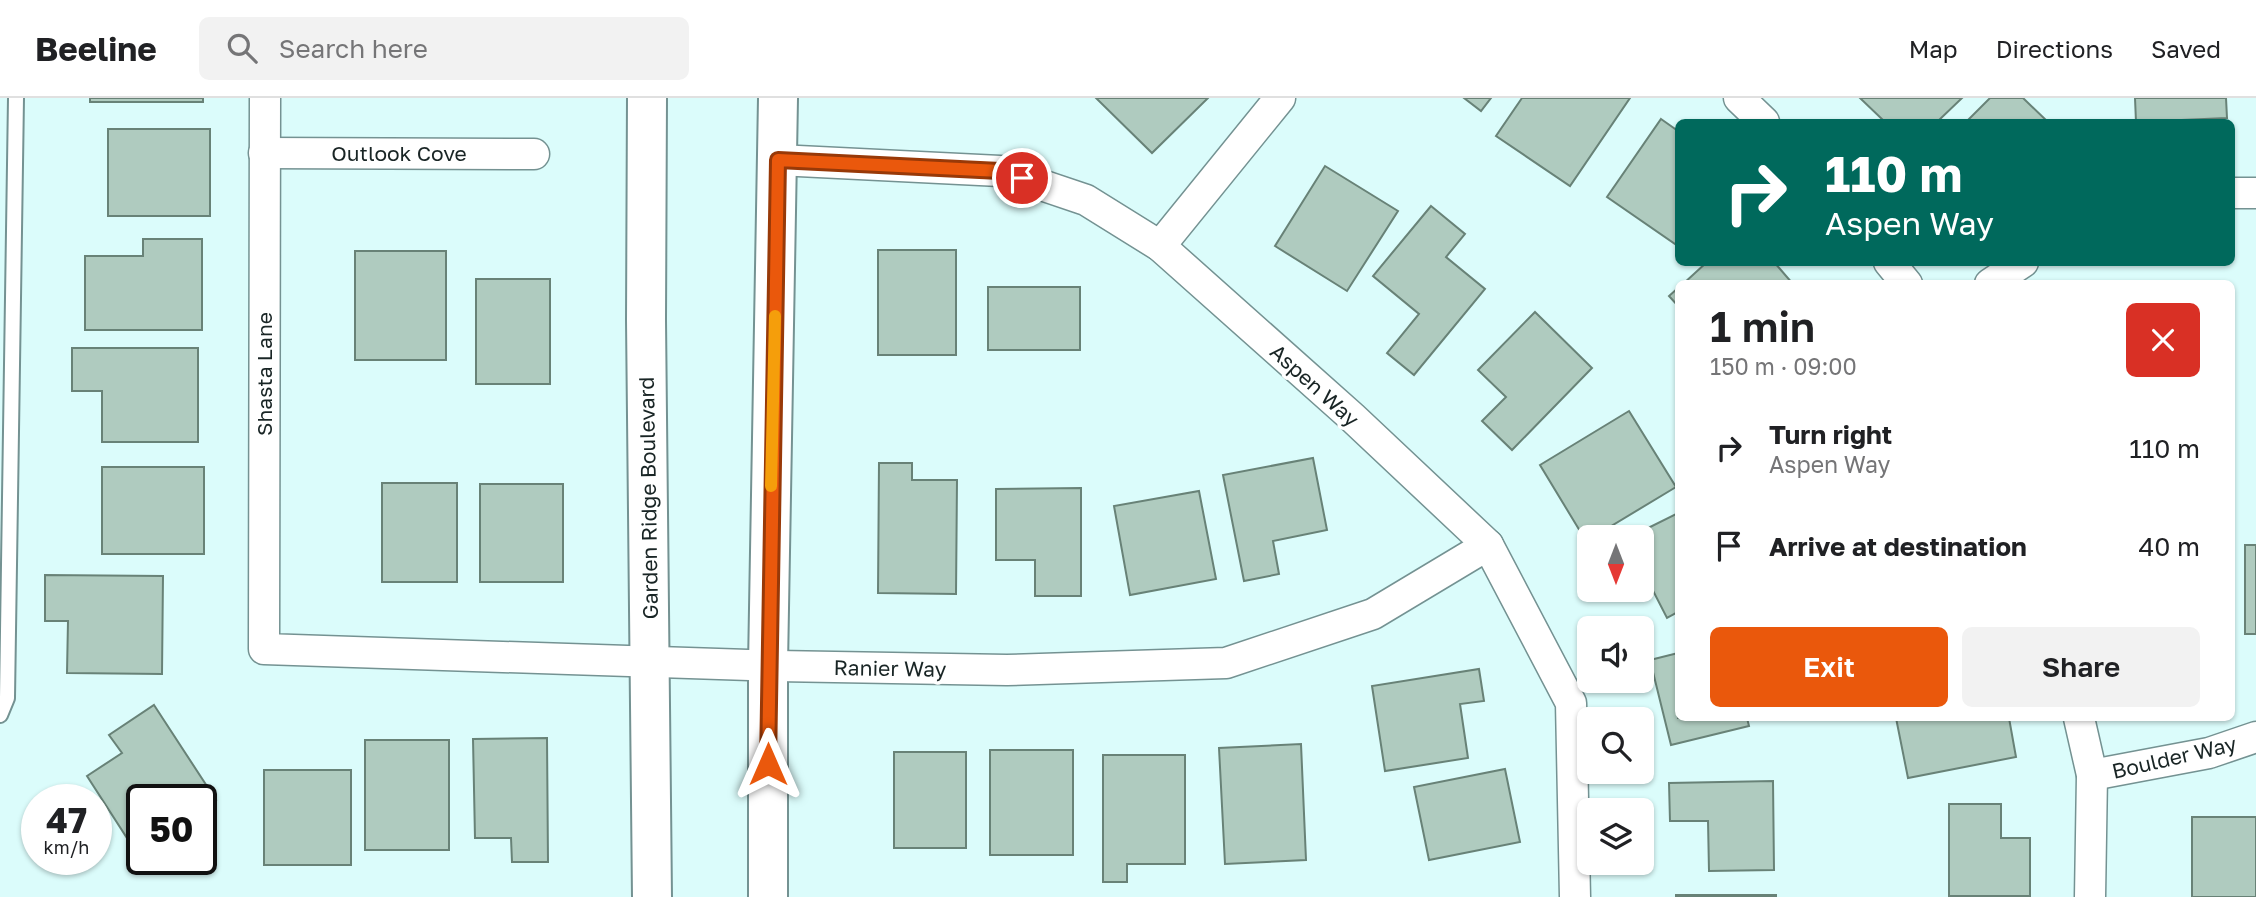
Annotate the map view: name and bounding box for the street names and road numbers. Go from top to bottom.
street label: Outlook Cove [331,140,467,166]
street label: Shasta Lane [251,312,277,436]
street label: Aspen Way [1265,338,1365,432]
street label: Garden Ridge Boulevard [633,376,663,620]
street label: Ranier Way [833,654,947,682]
street label: Boulder Way [2109,730,2239,784]

